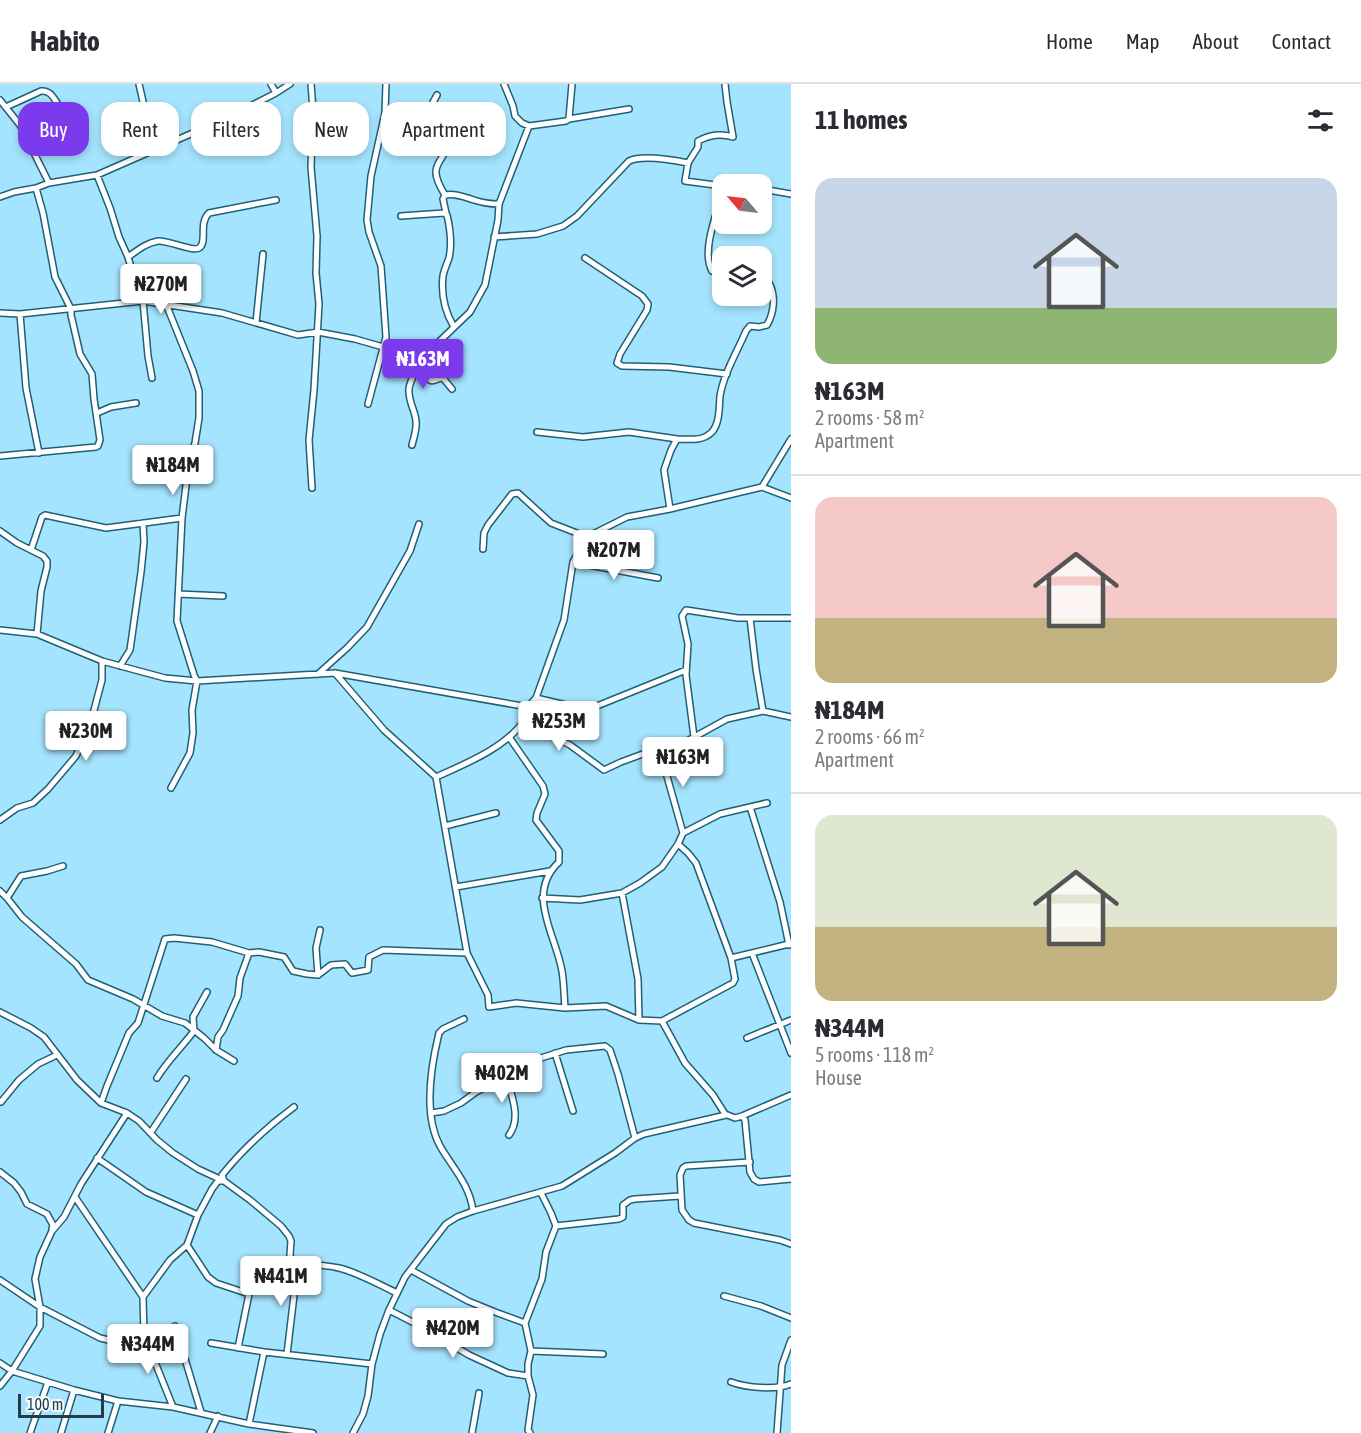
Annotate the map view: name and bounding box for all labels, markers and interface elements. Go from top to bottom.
text: Habito [30,25,100,57]
text: Home [1046,29,1093,53]
text: Map [1126,29,1160,53]
text: About [1193,29,1239,53]
text: Contact [1272,29,1331,53]
chip: Buy [18,102,89,156]
chip: Rent [101,102,179,156]
chip: Filters [191,102,281,156]
chip: New [293,102,369,156]
chip: Apartment [381,102,506,156]
icon: filters [1304,104,1337,137]
text: 11 homes [815,105,908,135]
north arrow [712,174,772,234]
map controls [712,174,772,306]
icon: home [1022,217,1130,325]
button: layers [712,246,772,306]
pin: ₦270M [119,264,203,315]
text: ₦270M [134,272,188,295]
pin: ₦163M [381,339,465,390]
text: ₦163M [396,347,450,370]
text: ₦163M [815,376,884,406]
text: 2 rooms · 58 m² [815,406,925,429]
text: Apartment [815,429,894,452]
pin: ₦184M [131,445,215,496]
text: ₦184M [146,453,200,476]
pin: ₦207M [572,530,656,581]
icon: home [1022,536,1130,644]
text: ₦207M [587,538,641,561]
text: ₦184M [815,695,884,725]
pin: ₦253M [517,701,601,752]
text: ₦253M [532,709,586,732]
pin: ₦230M [44,711,128,762]
text: ₦230M [59,719,113,742]
text: 2 rooms · 66 m² [815,725,925,748]
pin: ₦163M [641,737,725,788]
text: ₦163M [656,745,710,768]
text: Apartment [815,748,894,771]
icon: home [1022,854,1130,962]
text: ₦344M [815,1013,884,1043]
text: 5 rooms · 118 m² [815,1043,934,1066]
pin: ₦402M [460,1053,544,1104]
text: ₦402M [475,1061,529,1084]
text: House [815,1066,862,1089]
pin: ₦441M [239,1256,323,1307]
text: ₦441M [254,1264,308,1287]
pin: ₦420M [411,1308,495,1359]
text: ₦420M [426,1316,480,1339]
pin: ₦344M [106,1324,190,1375]
text: ₦344M [121,1332,175,1355]
scale bar [18,1391,104,1418]
text: 100 m [27,1395,63,1413]

